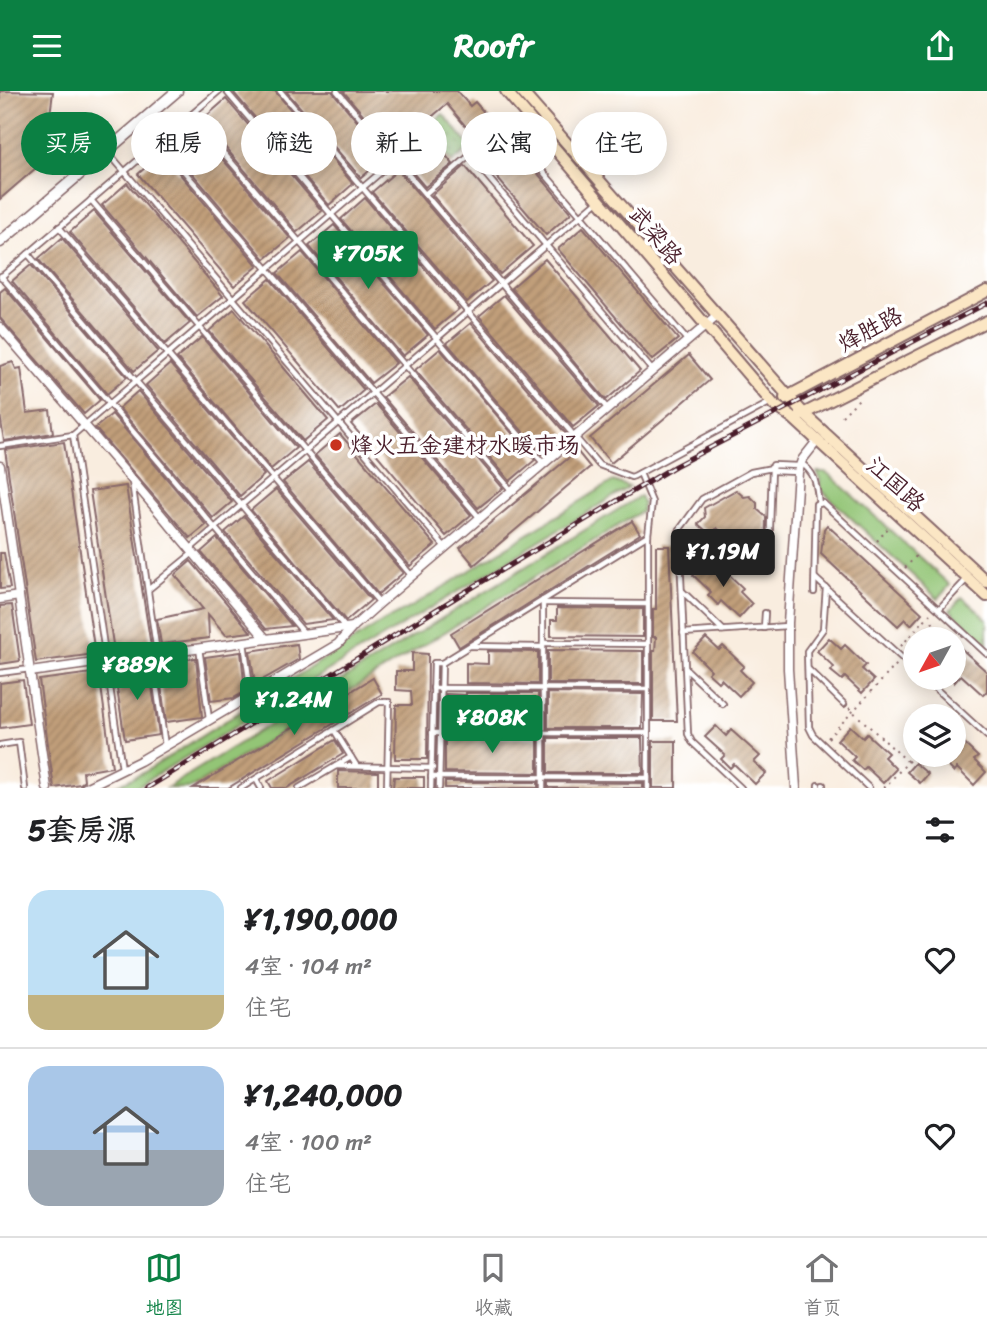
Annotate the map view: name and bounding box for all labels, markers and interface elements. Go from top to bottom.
text: Roofr [454,17,533,74]
icon: menu [28,27,66,65]
icon: share [921,27,959,65]
chip: 买房 [21,112,117,175]
chip: 租房 [131,112,227,175]
chip: 筛选 [241,112,337,175]
chip: 新上 [351,112,447,175]
chip: 公寓 [461,112,557,175]
chip: 住宅 [571,112,667,175]
street label: 武梁路 [618,196,693,275]
pin: ¥705K [319,231,417,291]
text: ¥705K [334,233,402,274]
street label: 烽胜路 [830,295,910,364]
place label: 烽火五金建材水暖市场 [350,425,580,466]
marker: 烽火五金建材水暖市场 [328,437,344,453]
street label: 江国路 [856,446,935,523]
pin: ¥1.19M [666,529,780,589]
text: ¥1.19M [687,531,759,572]
north arrow [903,627,966,689]
map controls [903,627,966,767]
pin: ¥889K [88,643,186,702]
text: ¥889K [103,644,171,685]
pin: ¥1.24M [237,677,351,737]
text: ¥1.24M [256,679,332,720]
pin: ¥808K [443,695,541,755]
text: ¥808K [457,697,527,738]
button: layers [903,704,966,767]
text: 5套房源 [28,803,136,857]
icon: filters [921,811,959,849]
text: ¥1,190,000 [245,892,398,946]
icon: home [84,918,168,1002]
icon: heart [921,941,959,979]
text: 4室 · 104 m² [245,946,372,987]
text: 住宅 [245,987,291,1028]
text: ¥1,240,000 [245,1068,403,1122]
icon: home [84,1094,168,1178]
icon: heart [921,1117,959,1155]
text: 4室 · 100 m² [245,1122,372,1163]
text: 住宅 [245,1163,291,1204]
tab: 地图 [145,1249,184,1324]
tab: 收藏 [474,1249,513,1324]
tab: 首页 [803,1249,842,1324]

